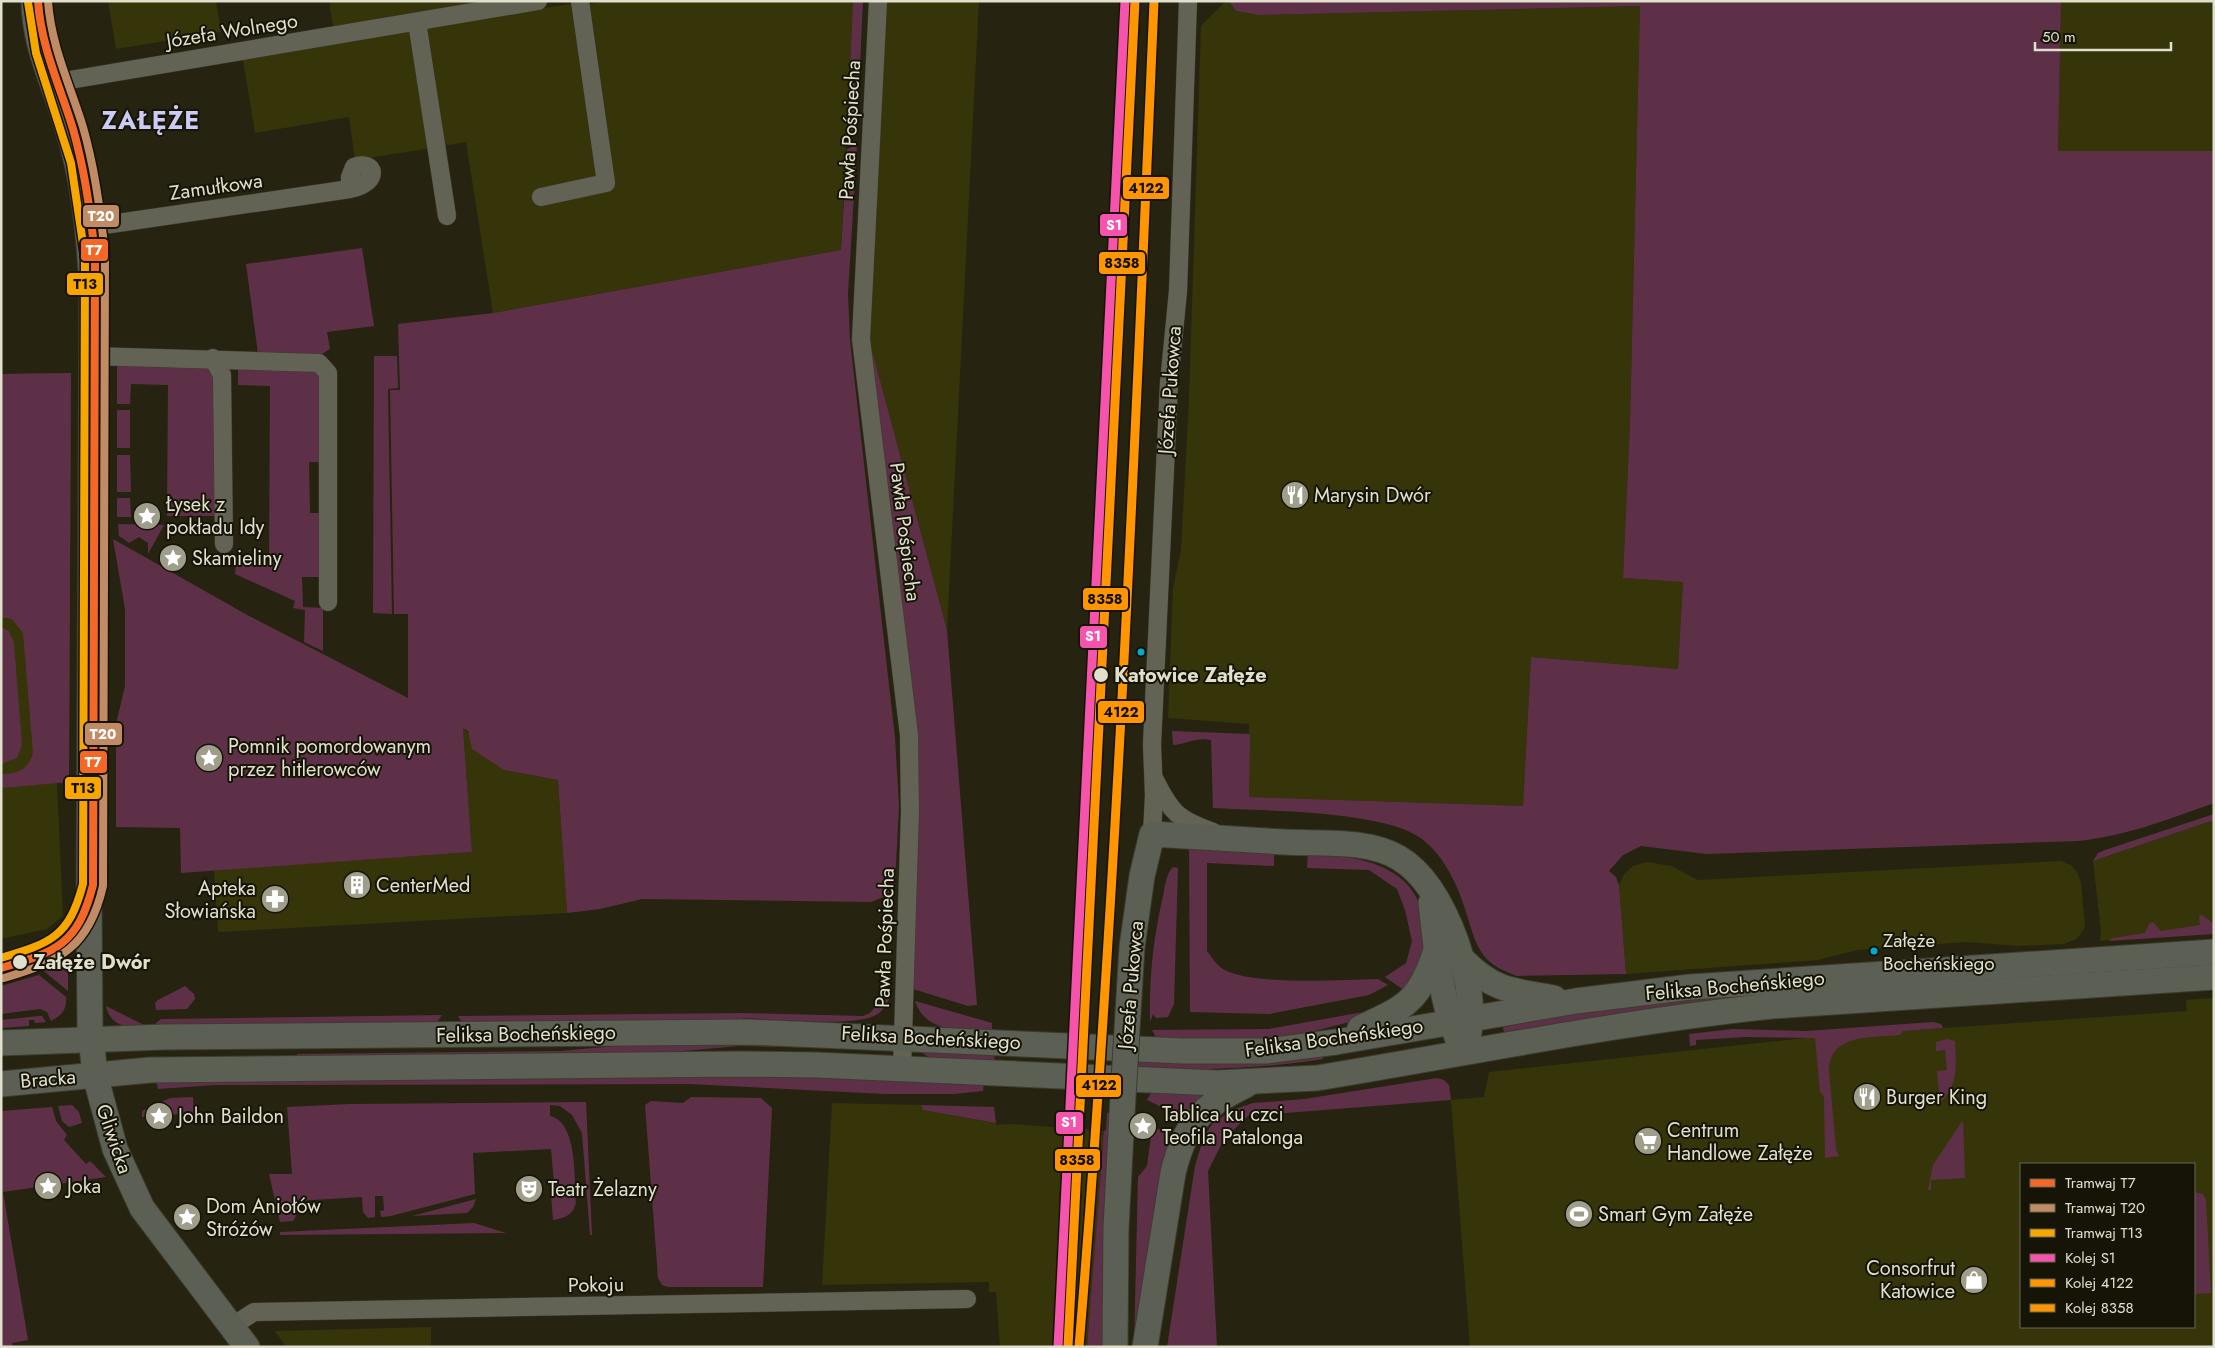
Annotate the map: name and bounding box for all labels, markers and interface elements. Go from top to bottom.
street label: Józefa Wolnego [161,6,300,56]
scale bar [2035,20,2171,52]
text: 50 m [2042,26,2076,48]
street label: Pawła Pośpiecha [832,60,868,200]
district label: ZAŁĘŻE [102,102,200,138]
street label: Zamułkowa [168,166,264,208]
line badge: 4122 [1122,176,1170,200]
text: 4122 [1128,178,1164,198]
line badge: T20 [82,204,120,228]
text: T20 [88,206,114,226]
line badge: S1 [1099,213,1128,237]
text: S1 [1106,215,1122,235]
line badge: T7 [80,238,109,262]
text: T7 [86,240,103,260]
line badge: 8358 [1098,251,1146,275]
text: 8358 [1104,253,1140,273]
line badge: T13 [66,272,104,296]
text: T13 [73,274,97,294]
street label: Józefa Pukowca [1151,325,1189,458]
street label: Pawła Pośpiecha [882,461,928,603]
restaurant icon: Marysin Dwór [1280,480,1310,510]
place label: Marysin Dwór [1314,481,1431,510]
place label: Łysek z pokładu Idy [165,490,265,542]
place icon: Łysek z pokładu Idy [132,501,162,531]
place icon: Skamieliny [158,543,188,573]
place label: Skamieliny [192,544,282,573]
line badge: 8358 [1082,587,1129,611]
text: 8358 [1087,589,1123,609]
line badge: S1 [1079,625,1108,649]
text: S1 [1085,626,1101,646]
unlabelled marker [1136,647,1146,657]
place label: Katowice Załęże [1114,661,1267,690]
marker: Katowice Załęże [1092,666,1110,684]
line badge: 4122 [1097,700,1145,724]
text: 4122 [1103,702,1139,722]
line badge: T20 [84,722,123,746]
text: T20 [90,724,116,744]
place label: Pomnik pomordowanym przez hitlerowców [228,732,431,784]
place icon: Pomnik pomordowanym przez hitlerowców [194,743,224,773]
line badge: T7 [79,750,108,774]
text: T7 [85,752,102,772]
line badge: T13 [64,776,102,800]
text: T13 [71,778,95,798]
street label: Pawła Pośpiecha [868,868,902,1008]
building icon: CenterMed [342,870,372,900]
place label: CenterMed [376,871,470,900]
place label: Apteka Słowiańska [164,874,256,926]
pharmacy icon: Apteka Słowiańska [260,884,290,914]
street label: Józefa Pukowca [1111,920,1151,1053]
place label: Załęże Bocheńskiego [1883,927,1995,977]
marker: Załęże Bocheńskiego [1869,946,1879,956]
place label: Załęże Dwór [33,948,152,977]
marker: Załęże Dwór [11,953,29,971]
street label: Feliksa Bocheńskiego [1644,964,1826,1008]
street label: Feliksa Bocheńskiego [1243,1011,1425,1065]
street label: Feliksa Bocheńskiego [436,1018,616,1050]
street label: Feliksa Bocheńskiego [841,1019,1022,1057]
street label: Bracka [19,1062,77,1096]
line badge: 4122 [1075,1074,1122,1098]
text: 4122 [1081,1075,1117,1095]
restaurant icon: Burger King [1852,1082,1882,1112]
place label: Burger King [1886,1083,1987,1112]
street label: Gliwicka [89,1100,139,1178]
place label: Tablica ku czci Teofila Patalonga [1162,1100,1303,1152]
place icon: John Baildon [144,1101,174,1131]
place label: John Baildon [175,1102,284,1131]
line badge: S1 [1055,1111,1084,1135]
place icon: Tablica ku czci Teofila Patalonga [1128,1111,1158,1141]
text: S1 [1061,1112,1077,1132]
place label: Centrum Handlowe Załęże [1667,1116,1813,1168]
supermarket icon: Centrum Handlowe Załęże [1633,1126,1663,1156]
line badge: 8358 [1054,1148,1101,1172]
text: 8358 [1059,1150,1095,1170]
legend [2020,1163,2195,1328]
place icon: Joka [33,1171,63,1201]
place label: Joka [64,1172,101,1201]
text: Tramwaj T7 [2065,1172,2136,1194]
theatre icon: Teatr Żelazny [514,1174,544,1204]
place label: Teatr Żelazny [548,1175,657,1204]
place label: Dom Aniołów Stróżów [206,1192,321,1244]
text: Tramwaj T20 [2065,1197,2145,1219]
sports icon: Smart Gym Załęże [1564,1199,1594,1229]
place label: Smart Gym Załęże [1598,1200,1753,1229]
place icon: Dom Aniołów Stróżów [172,1202,202,1232]
text: Tramwaj T13 [2065,1222,2142,1244]
text: Kolej S1 [2065,1247,2116,1269]
place label: Consorfrut Katowice [1866,1254,1955,1306]
shop icon: Consorfrut Katowice [1959,1265,1989,1295]
street label: Pokoju [568,1270,624,1300]
text: Kolej 4122 [2065,1272,2133,1294]
text: Kolej 8358 [2065,1297,2134,1319]

